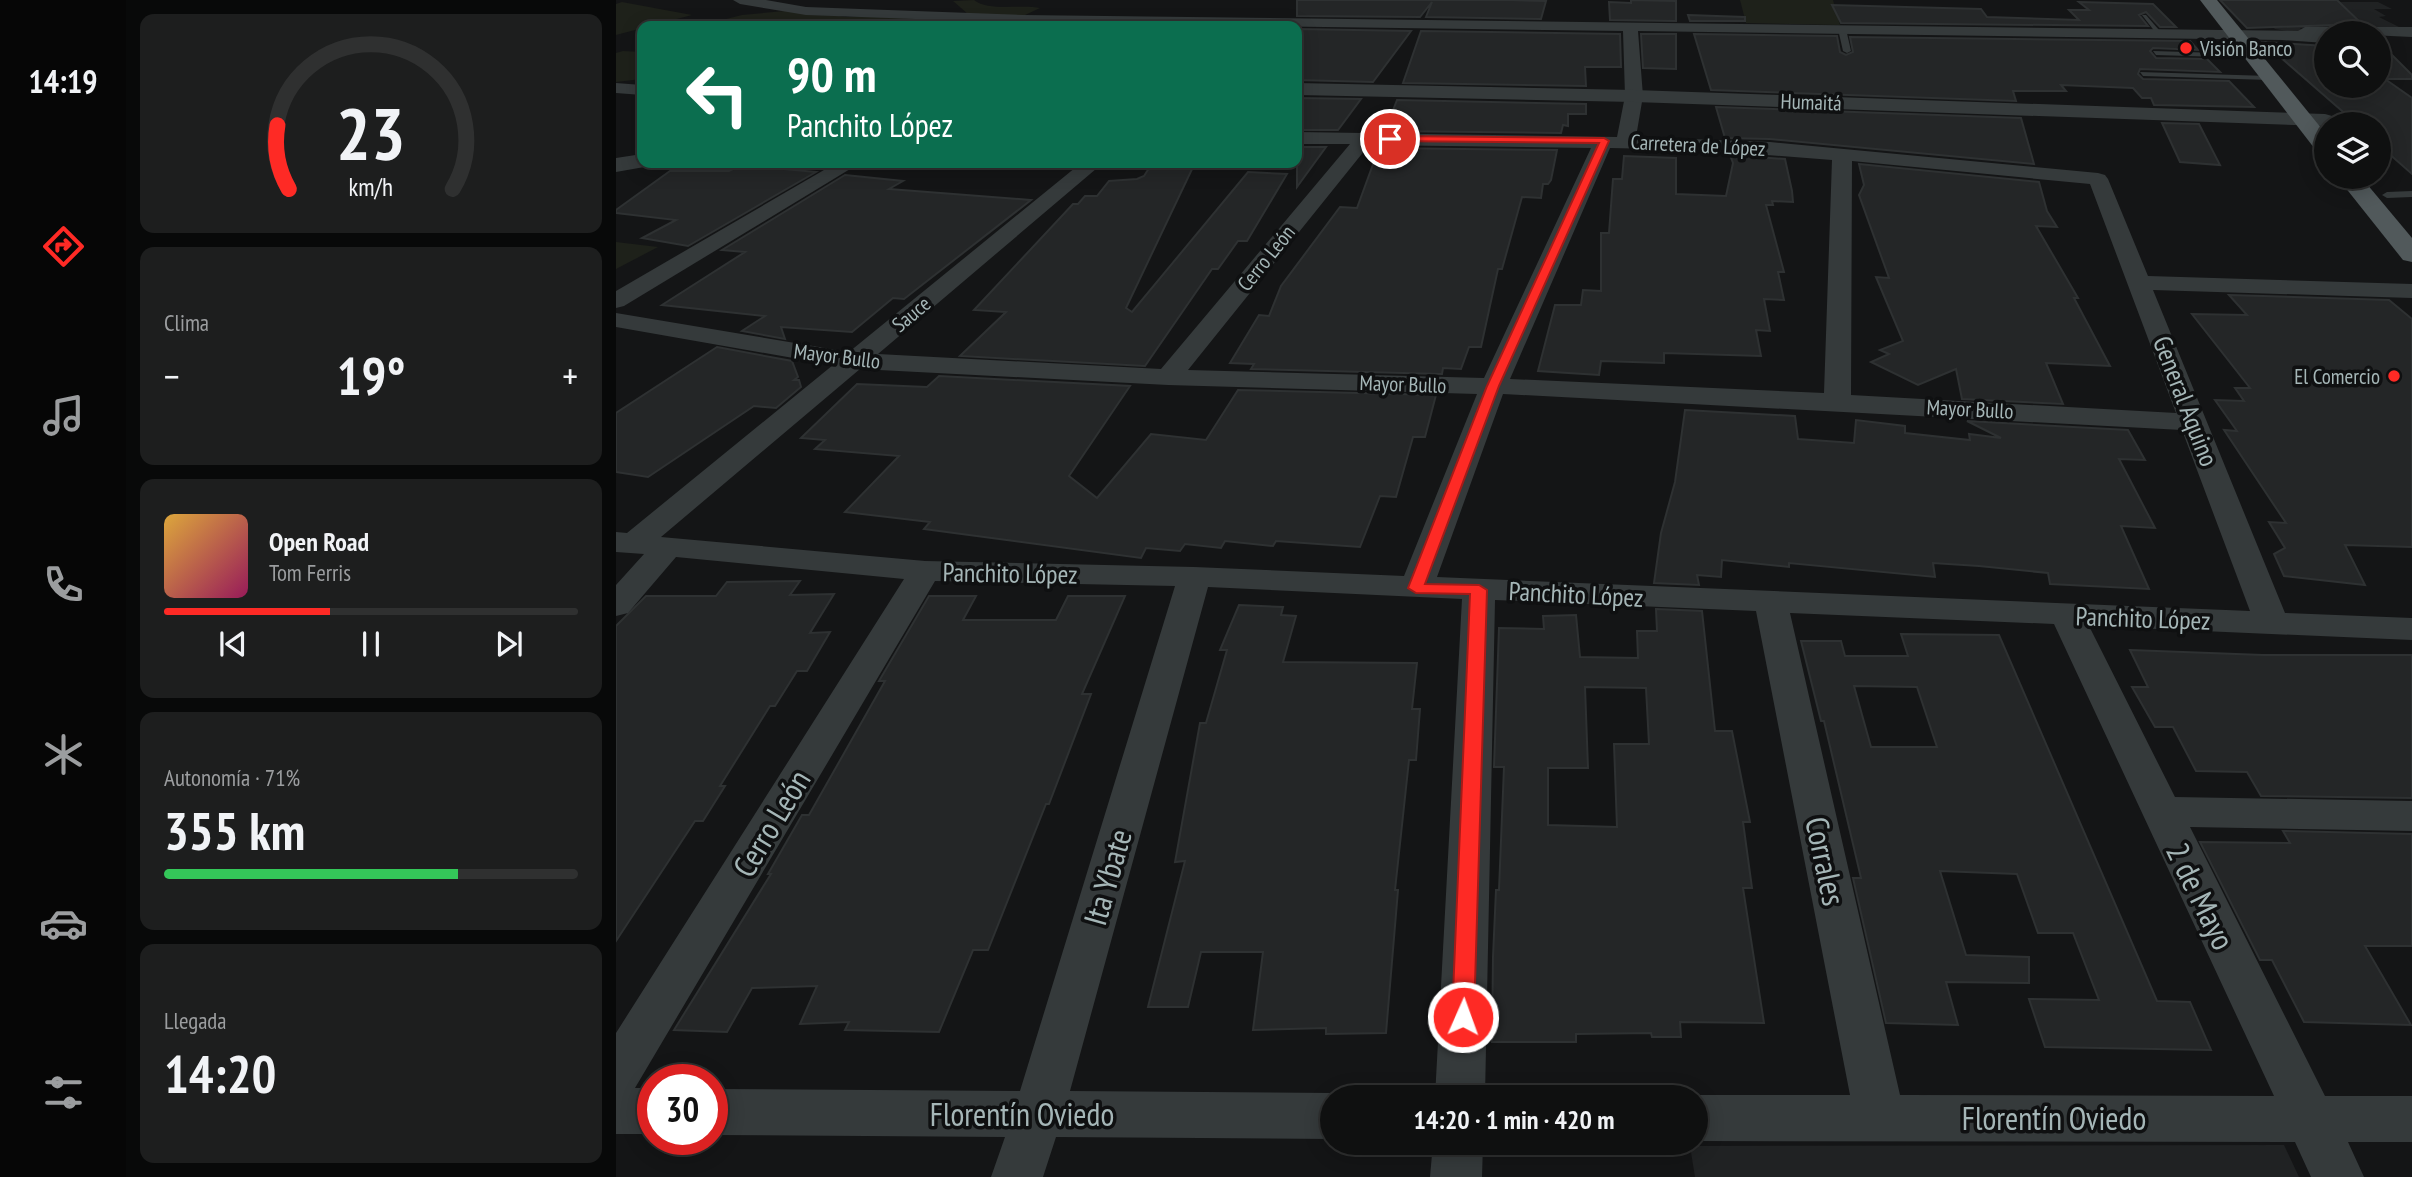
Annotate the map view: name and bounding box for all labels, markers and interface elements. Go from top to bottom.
map controls [2314,21,2391,189]
button: search [2314,21,2391,98]
place label: Visión Banco [2199,35,2292,62]
marker: Visión Banco [2178,40,2194,56]
text: 90 m [787,42,876,106]
icon: left [672,49,763,140]
text: 14:19 [28,60,98,102]
text: 23 [336,86,406,180]
street label: Humaitá [1780,87,1842,117]
text: Panchito López [787,104,953,146]
pin [1360,109,1420,169]
button: layers [2314,112,2391,189]
icon: arrive [1371,120,1409,158]
street label: Carretera de López [1630,128,1766,162]
text: km/h [349,171,393,203]
street label: Cerro León [1231,219,1301,297]
icon: directions [39,222,88,271]
street label: Sauce [886,290,936,338]
text: Clima [164,308,209,337]
street label: General Aquino [2146,331,2226,471]
street label: Mayor Bullo [792,337,882,375]
text: 19° [337,342,405,409]
text: − [164,351,180,400]
text: + [562,351,578,400]
place label: El Comercio [2294,363,2380,390]
marker: El Comercio [2386,368,2402,384]
street label: Mayor Bullo [1359,369,1447,399]
icon: music [39,391,88,440]
street label: Mayor Bullo [1926,393,2014,425]
text: Open Road [269,525,369,558]
street label: Panchito López [942,555,1078,591]
text: Tom Ferris [269,558,351,587]
icon: phone [39,560,88,609]
street label: Panchito López [1508,574,1644,614]
street label: Panchito López [2075,599,2211,637]
icon: previous [214,625,252,663]
icon: pause [352,625,390,663]
icon: next [490,625,528,663]
icon: climate [39,730,88,779]
street label: Cerro León [723,762,819,884]
text: Autonomía · 71% [164,763,300,792]
text: 355 km [164,797,305,864]
street label: Corrales [1796,813,1856,909]
street label: Ita Ybate [1073,824,1141,930]
street label: 2 de Mayo [2157,836,2245,956]
icon: car [39,899,88,948]
position arrow [1426,980,1500,1054]
text: Llegada [164,1006,227,1035]
text: 14:20 [164,1040,276,1107]
speed limit sign: 30 [637,1064,728,1155]
icon: filters [39,1068,88,1117]
street label: Florentín Oviedo [930,1093,1114,1135]
street label: Florentín Oviedo [1962,1097,2146,1139]
text: 14:20 · 1 min · 420 m [1414,1103,1614,1136]

